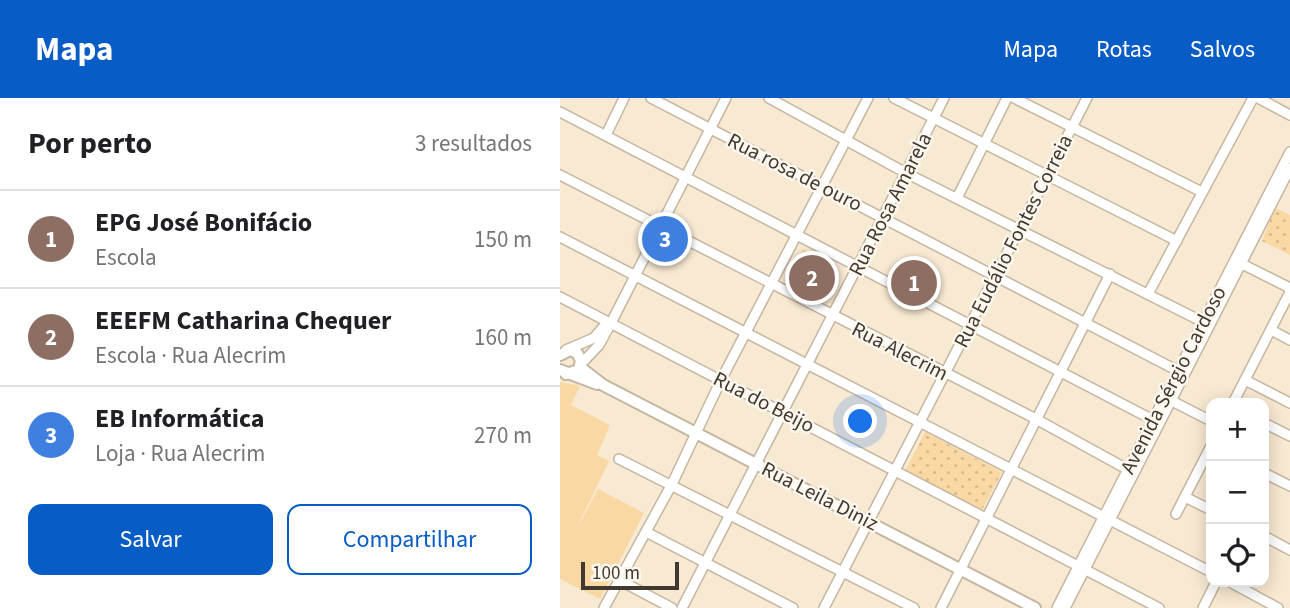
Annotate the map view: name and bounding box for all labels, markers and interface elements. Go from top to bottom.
text: Mapa [35,26,113,73]
text: Mapa [1003,32,1058,67]
text: Rotas [1096,32,1152,67]
text: Salvos [1190,32,1255,67]
text: Por perto [28,122,152,165]
street label: Rua rosa de ouro [722,125,868,219]
text: 3 resultados [415,127,532,160]
street label: Rua Rosa Amarela [841,127,939,281]
street label: Rua Eudálio Fontes Correia [946,129,1080,353]
text: EPG José Bonifácio [95,204,312,241]
pin: 3 [642,213,688,265]
text: 1 [45,223,57,256]
text: 150 m [474,223,532,256]
text: Escola [95,241,157,274]
pin: 2 [789,252,835,304]
pin: 1 [891,257,937,309]
street label: Avenida Sérgio Cardoso [1113,281,1233,479]
text: EEEFM Catharina Chequer [95,302,391,339]
street label: Rua Alecrim [847,314,953,388]
text: 2 [45,321,57,354]
text: 160 m [474,321,532,354]
text: Escola · Rua Alecrim [95,339,286,372]
street label: Rua do Beijo [708,364,820,440]
map controls [1206,398,1269,587]
button: + [1206,398,1269,461]
text: EB Informática [95,400,265,437]
your location [843,404,877,438]
text: 3 [45,419,57,452]
text: 270 m [474,419,532,452]
text: Loja · Rua Alecrim [95,437,265,470]
street label: Rua Leila Diniz [756,454,884,538]
button: − [1206,461,1269,524]
button: Salvar [28,504,273,575]
button: Compartilhar [287,504,532,575]
button: locate [1206,524,1269,587]
scale bar [581,559,679,591]
text: 100 m [592,560,640,587]

